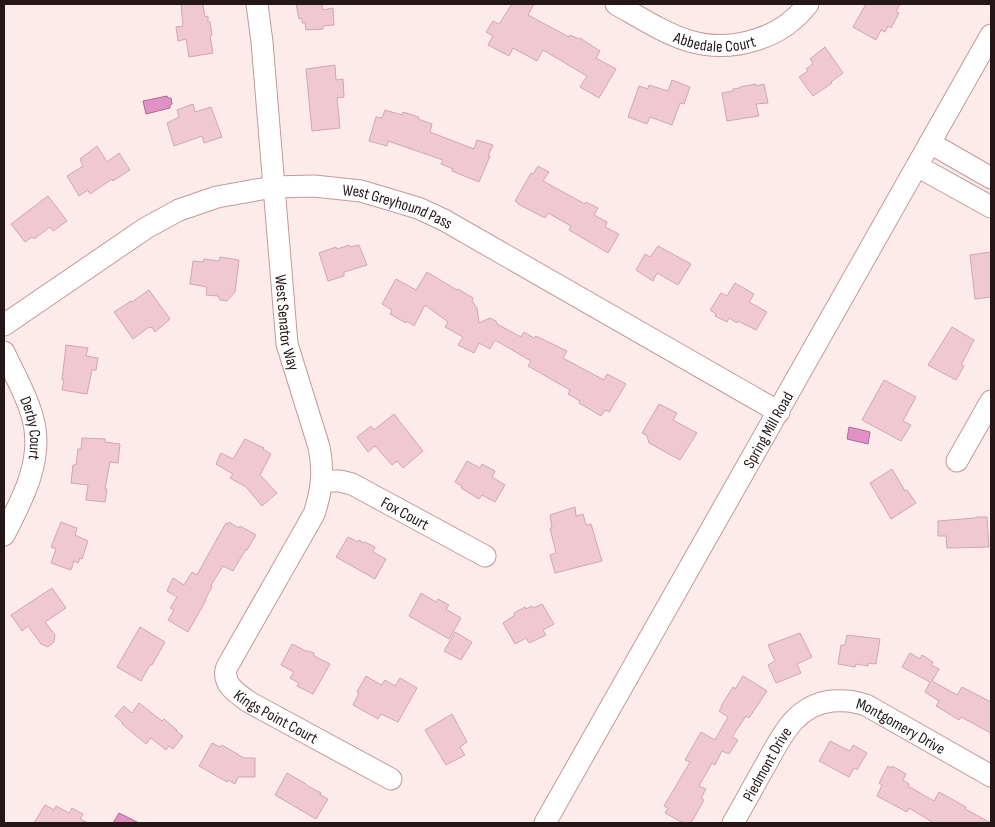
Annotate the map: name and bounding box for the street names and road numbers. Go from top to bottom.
street label: Abbedale Court [670,28,758,57]
street label: West Greyhound Pass [342,181,456,234]
street label: West Senator Way [270,274,303,373]
street label: Spring Mill Road [740,389,798,472]
street label: Derby Court [15,394,44,461]
street label: Fox Court [377,494,432,535]
street label: Kings Point Court [229,686,321,749]
street label: Montgomery Drive [854,695,948,759]
street label: Piedmont Drive [739,724,796,805]

